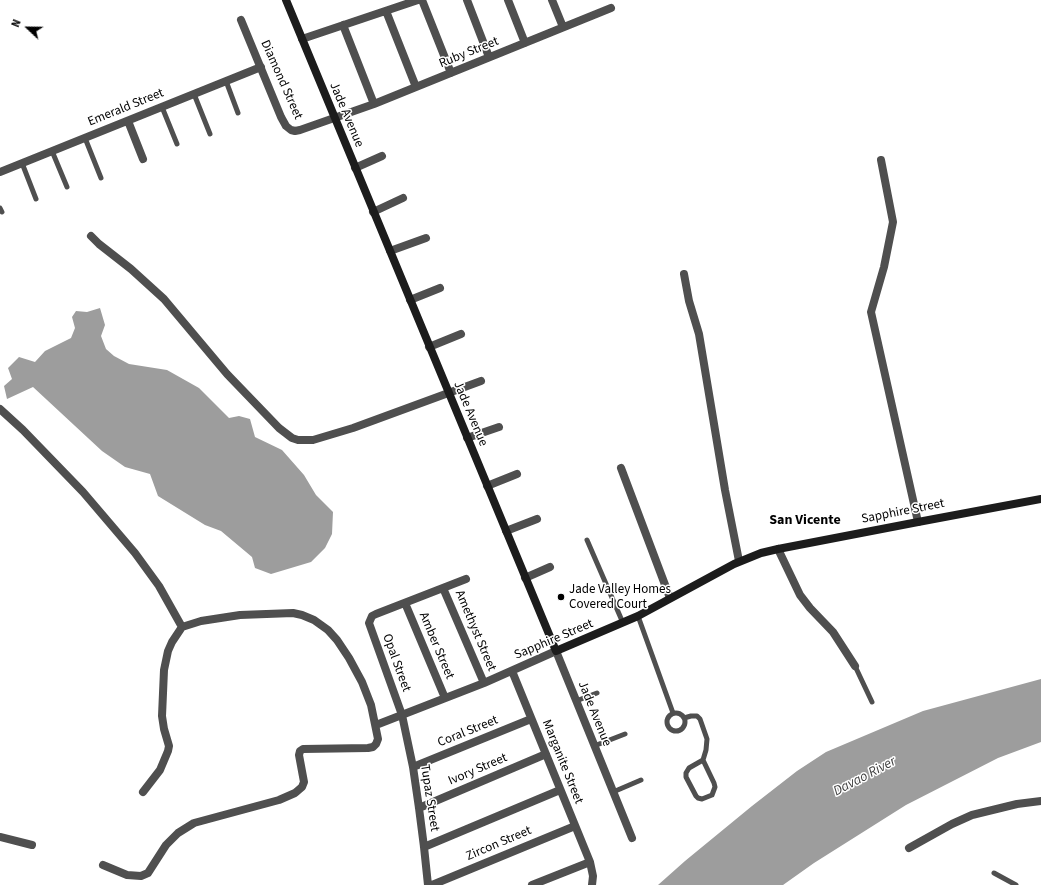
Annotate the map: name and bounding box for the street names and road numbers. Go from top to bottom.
street label: Ruby Street [437,34,501,72]
street label: Diamond Street [257,38,305,122]
street label: Jade Avenue [325,80,367,150]
street label: Emerald Street [86,86,166,130]
street label: Jade Avenue [449,379,491,449]
street label: Sapphire Street [860,496,946,528]
street label: Amethyst Street [451,588,499,674]
street label: Amber Street [415,610,457,682]
street label: Sapphire Street [512,616,596,664]
street label: Opal Street [378,632,414,694]
street label: Jade Avenue [574,679,614,749]
street label: Coral Street [436,713,500,751]
street label: Marganite Street [538,718,586,806]
street label: Ivory Street [446,751,510,789]
street label: Tupaz Street [416,763,442,833]
street label: Zircon Street [464,823,534,865]

